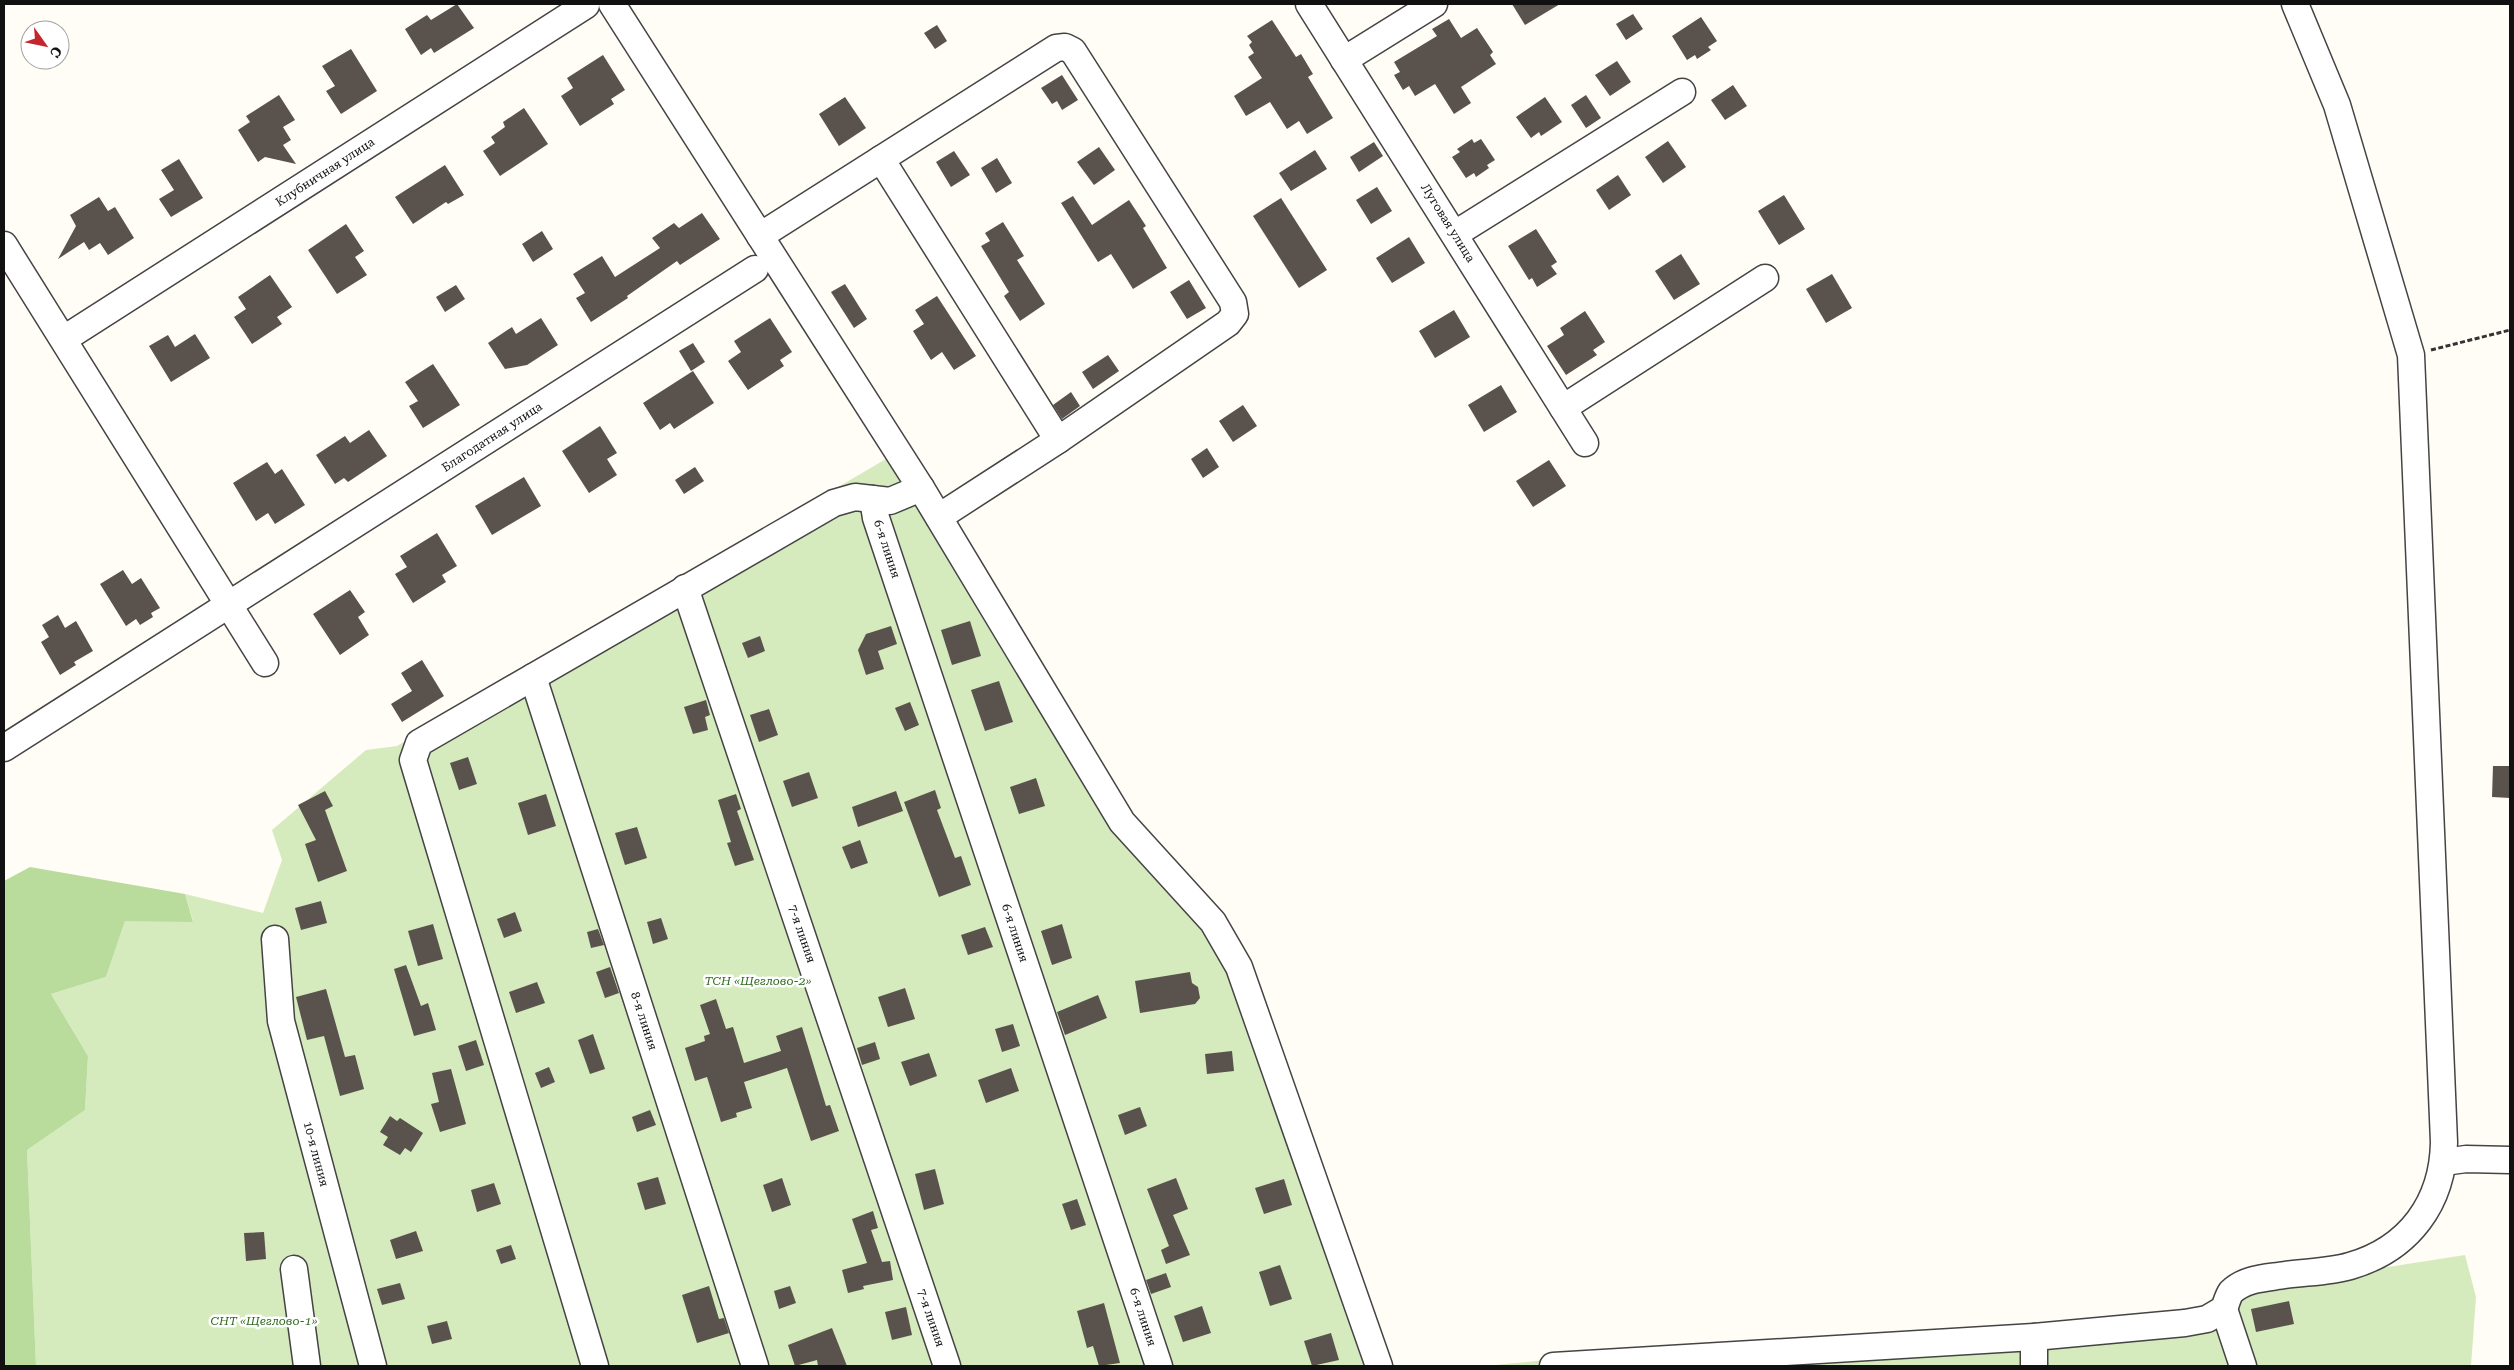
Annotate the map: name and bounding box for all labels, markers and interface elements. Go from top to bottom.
north arrow [20,20,70,70]
text: С [46,44,65,61]
street label: Клубничная улица [273,135,377,209]
street label: Луговая улица [1418,181,1478,265]
street label: Благодатная улица [439,399,545,475]
street label: 6-я линия [871,518,903,580]
street label: 6-я линия [999,902,1031,964]
street label: 7-я линия [786,903,818,965]
park label: ТСН «Щеглово-2» [705,974,811,988]
street label: 8-я линия [628,990,660,1052]
street label: 10-я линия [301,1120,331,1188]
street label: 6-я линия [1127,1286,1159,1348]
street label: 7-я линия [915,1287,947,1349]
park label: СНТ «Щеглово-1» [211,1314,317,1328]

